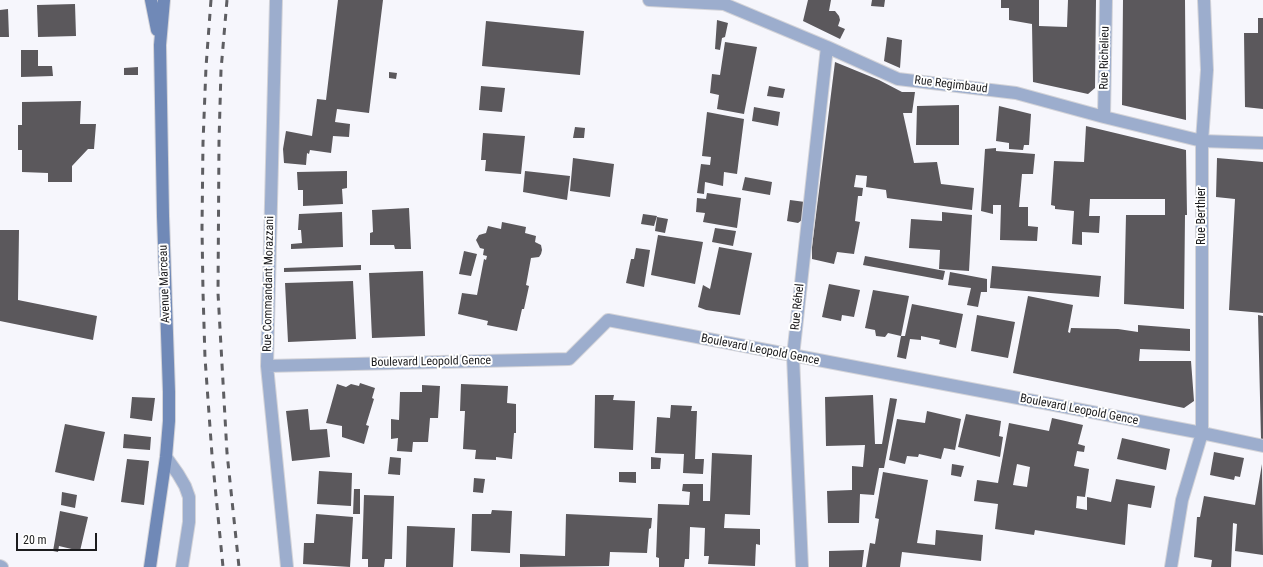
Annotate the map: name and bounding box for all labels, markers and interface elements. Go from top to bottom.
street label: Rue Richelieu [1097,26,1113,90]
street label: Rue Regimbaud [914,73,988,97]
street label: Rue Berthier [1195,187,1209,245]
street label: Rue Commandant Morazzani [261,216,277,352]
street label: Avenue Marceau [156,245,174,323]
street label: Rue Réhel [788,283,808,331]
street label: Boulevard Leopold Gence [700,331,820,369]
street label: Boulevard Leopold Gence [371,354,491,370]
street label: Boulevard Leopold Gence [1019,391,1139,429]
scale bar [18,525,99,551]
text: 20 m [23,533,47,547]

